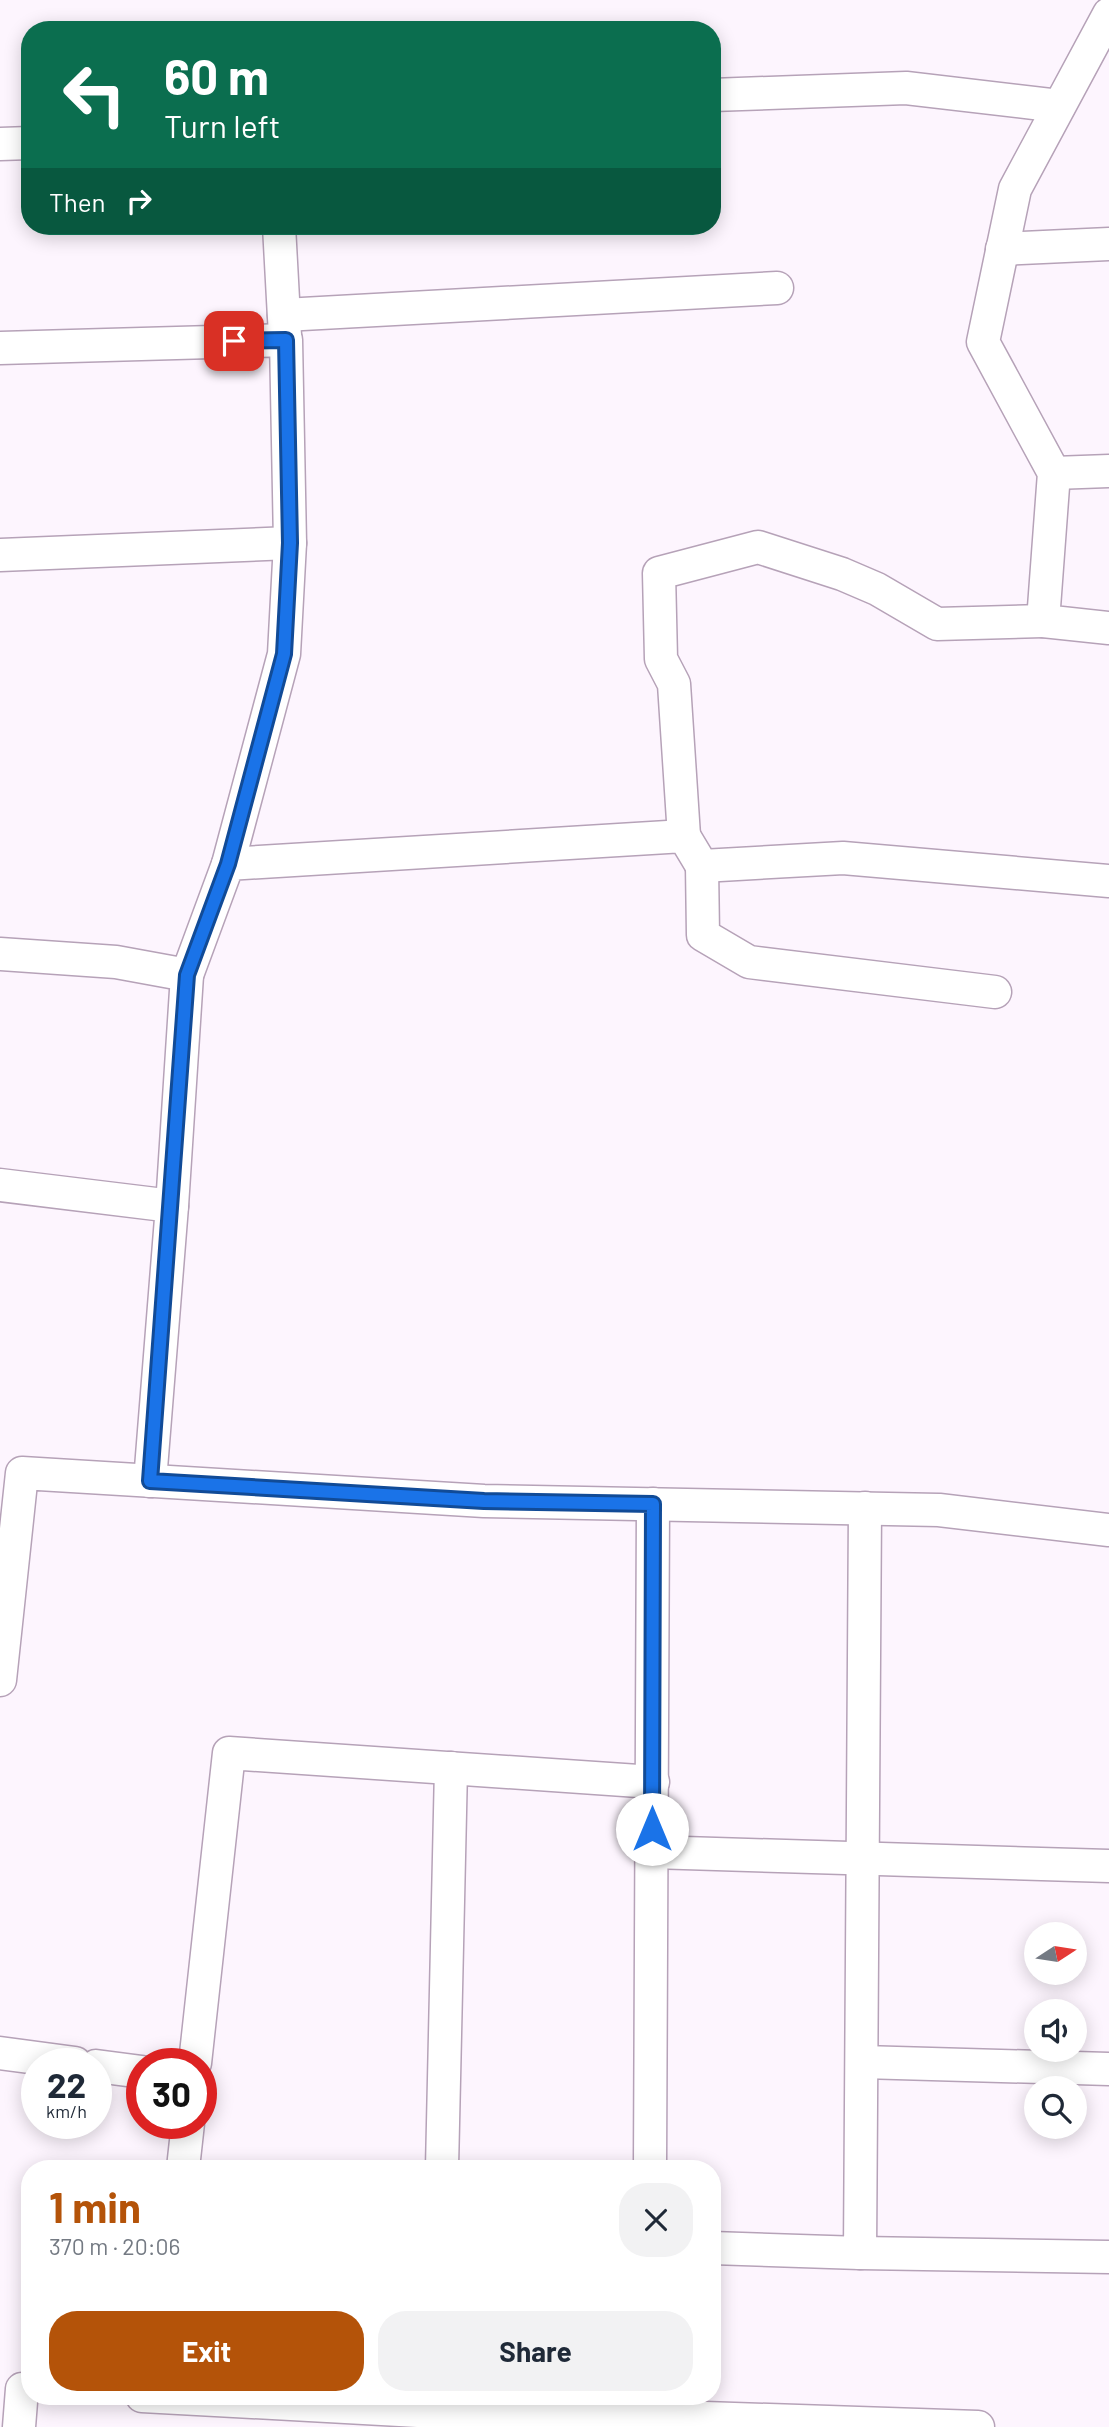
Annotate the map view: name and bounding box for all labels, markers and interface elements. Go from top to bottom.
text: 60 m [164,46,269,105]
icon: left [49,49,140,140]
text: Turn left [164,106,281,144]
icon: right [120,182,158,220]
text: Then [49,186,106,217]
pin [204,311,264,371]
icon: arrive [215,322,253,360]
position arrow [615,1792,689,1866]
north arrow [1024,1922,1087,1984]
map controls [1024,1922,1087,2139]
button: sound [1024,1999,1087,2062]
speed limit sign: 30 [126,2048,217,2139]
text: 22 [47,2063,86,2105]
button: search [1024,2076,1087,2139]
text: km/h [46,2100,87,2122]
text: 1 min [49,2181,141,2231]
button: close [619,2183,693,2257]
text: 370 m · 20:06 [49,2232,180,2260]
button: Exit [49,2311,364,2391]
button: Share [378,2311,693,2391]

